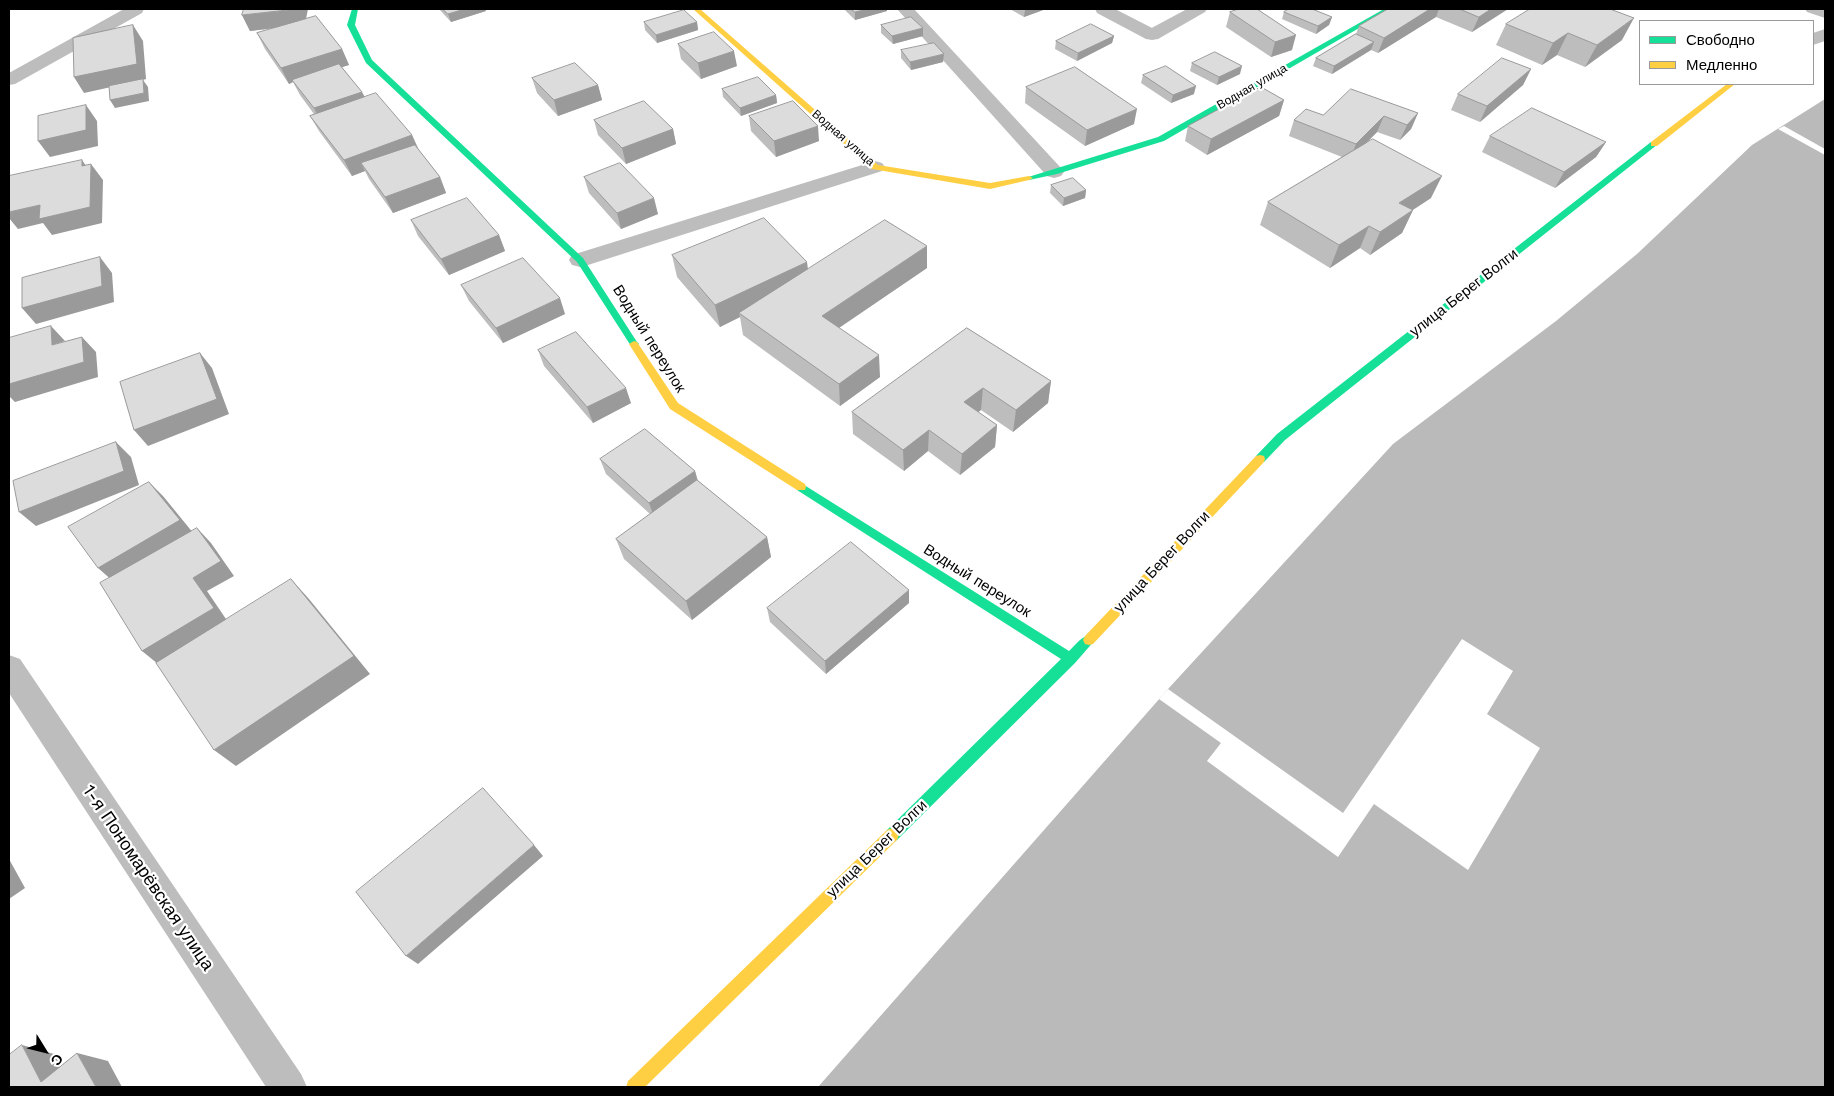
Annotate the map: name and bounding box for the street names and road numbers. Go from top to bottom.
street label: Водная улица [1214,61,1290,113]
street label: Водная улица [809,107,877,169]
street label: улица Берег Волги [1406,245,1522,341]
street label: Водный переулок [609,282,689,396]
street label: улица Берег Волги [1110,507,1214,617]
street label: Водный переулок [920,541,1034,621]
street label: 1-я Пономарёвская улица [78,781,218,975]
street label: улица Берег Волги [823,797,931,901]

